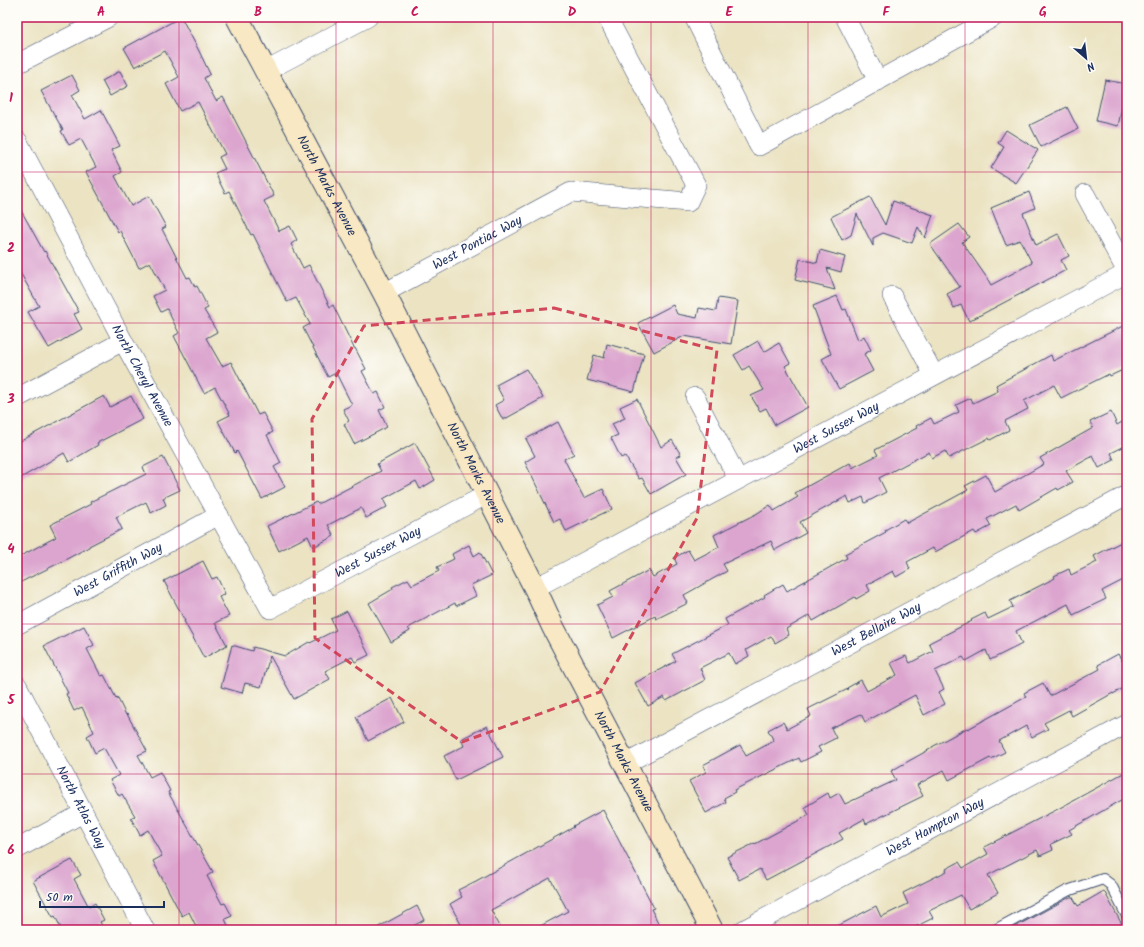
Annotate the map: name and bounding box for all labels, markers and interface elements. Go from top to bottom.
text: A [97,2,105,23]
text: B [254,2,262,23]
text: C [411,2,419,23]
text: D [568,2,577,23]
text: E [725,2,733,23]
text: F [882,2,890,23]
text: G [1039,2,1047,23]
north arrow [1066,38,1106,78]
text: N [1083,56,1098,76]
text: 1 [9,88,13,109]
street label: North Marks Avenue [291,131,362,240]
street label: West Pontiac Way [429,209,527,275]
text: 2 [7,238,15,259]
street label: North Cheryl Avenue [106,321,179,431]
text: 3 [6,389,15,410]
street label: West Sussex Way [789,396,884,459]
street label: North Marks Avenue [441,418,511,528]
street label: West Sussex Way [331,520,426,583]
street label: West Griffith Way [70,537,167,603]
text: 4 [7,539,15,560]
street label: West Bellaire Way [827,596,926,662]
text: 5 [7,690,16,711]
street label: North Marks Avenue [588,707,659,816]
street label: North Atlas Way [50,762,112,854]
street label: West Hampton Way [882,792,989,862]
text: 6 [7,840,15,861]
scale bar [40,883,164,909]
text: 50 m [46,888,73,907]

